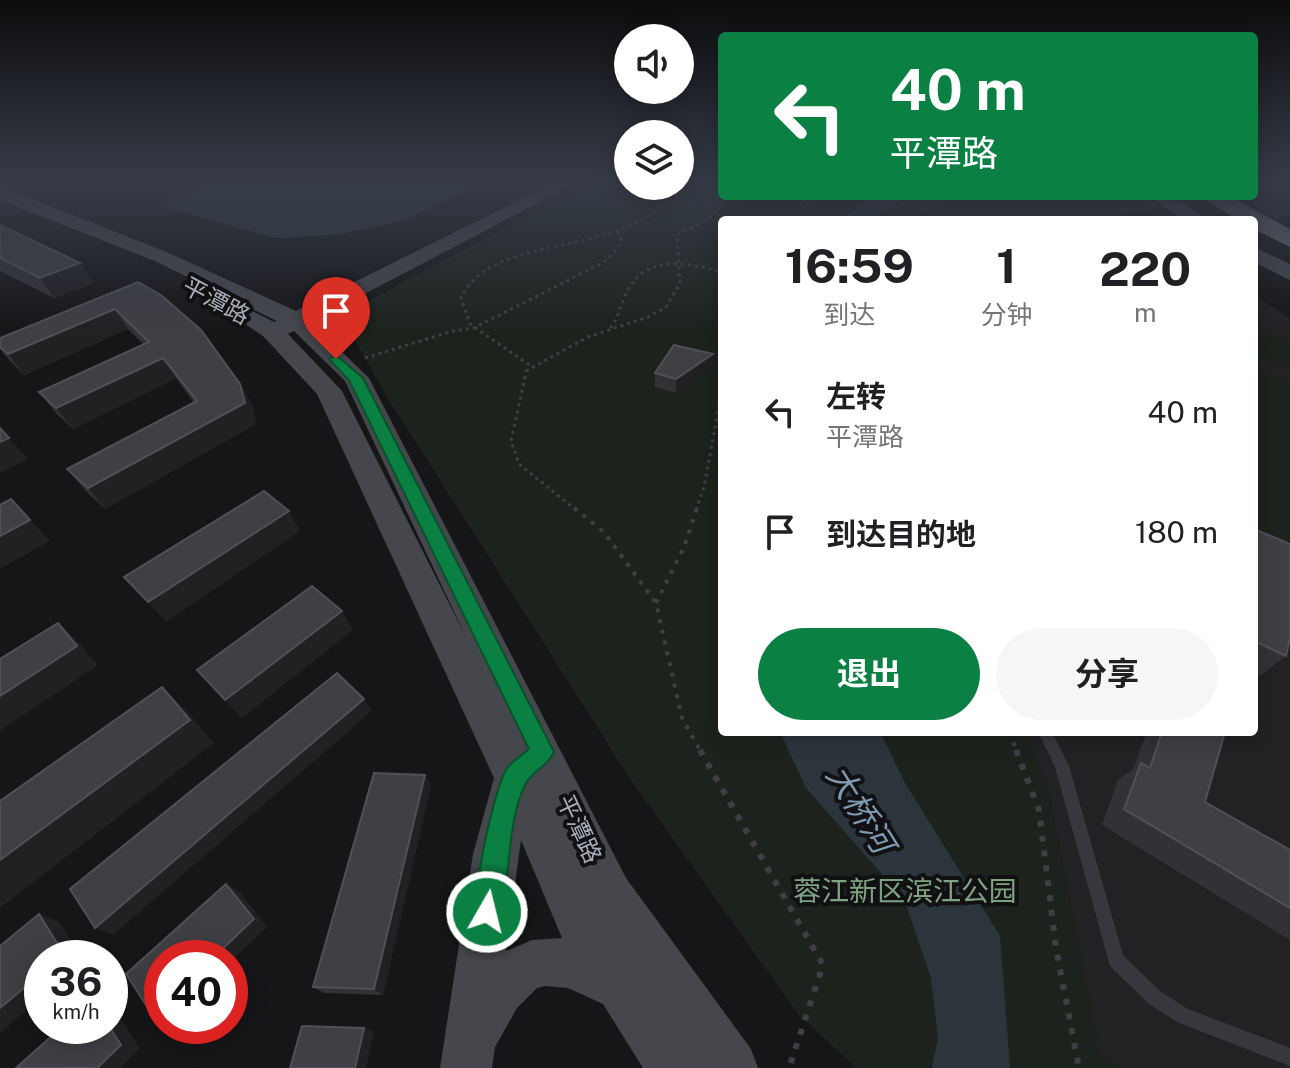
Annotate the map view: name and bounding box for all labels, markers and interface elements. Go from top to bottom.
map controls [614,24,694,200]
button: sound [614,24,694,104]
text: 40 m [890,57,1026,123]
icon: left [758,64,862,168]
button: layers [614,120,694,200]
text: 平潭路 [890,132,998,174]
text: 16:59 [785,237,914,294]
text: 1 [996,237,1017,294]
text: 220 [1099,240,1191,297]
street label: 平潭路 [178,271,255,329]
pin [302,277,370,359]
icon: arrive [314,289,358,333]
text: m [1134,297,1157,328]
text: 到达 [823,299,875,330]
text: 分钟 [981,299,1033,330]
text: 左转 [826,378,886,414]
icon: left [758,390,802,434]
text: 40 m [1148,394,1218,430]
text: 平潭路 [826,421,904,452]
icon: arrive [758,510,802,554]
text: 180 m [1135,514,1218,550]
text: 到达目的地 [826,516,976,552]
button: 退出 [758,628,980,720]
button: 分享 [996,628,1218,720]
water label: 大桥河 [819,758,905,864]
street label: 平潭路 [552,790,608,867]
position arrow [445,870,529,954]
park label: 蓉江新区滨江公园 [793,874,1017,907]
speed limit sign: 40 [144,940,248,1044]
text: 36 [50,958,102,1005]
text: km/h [52,1000,100,1024]

